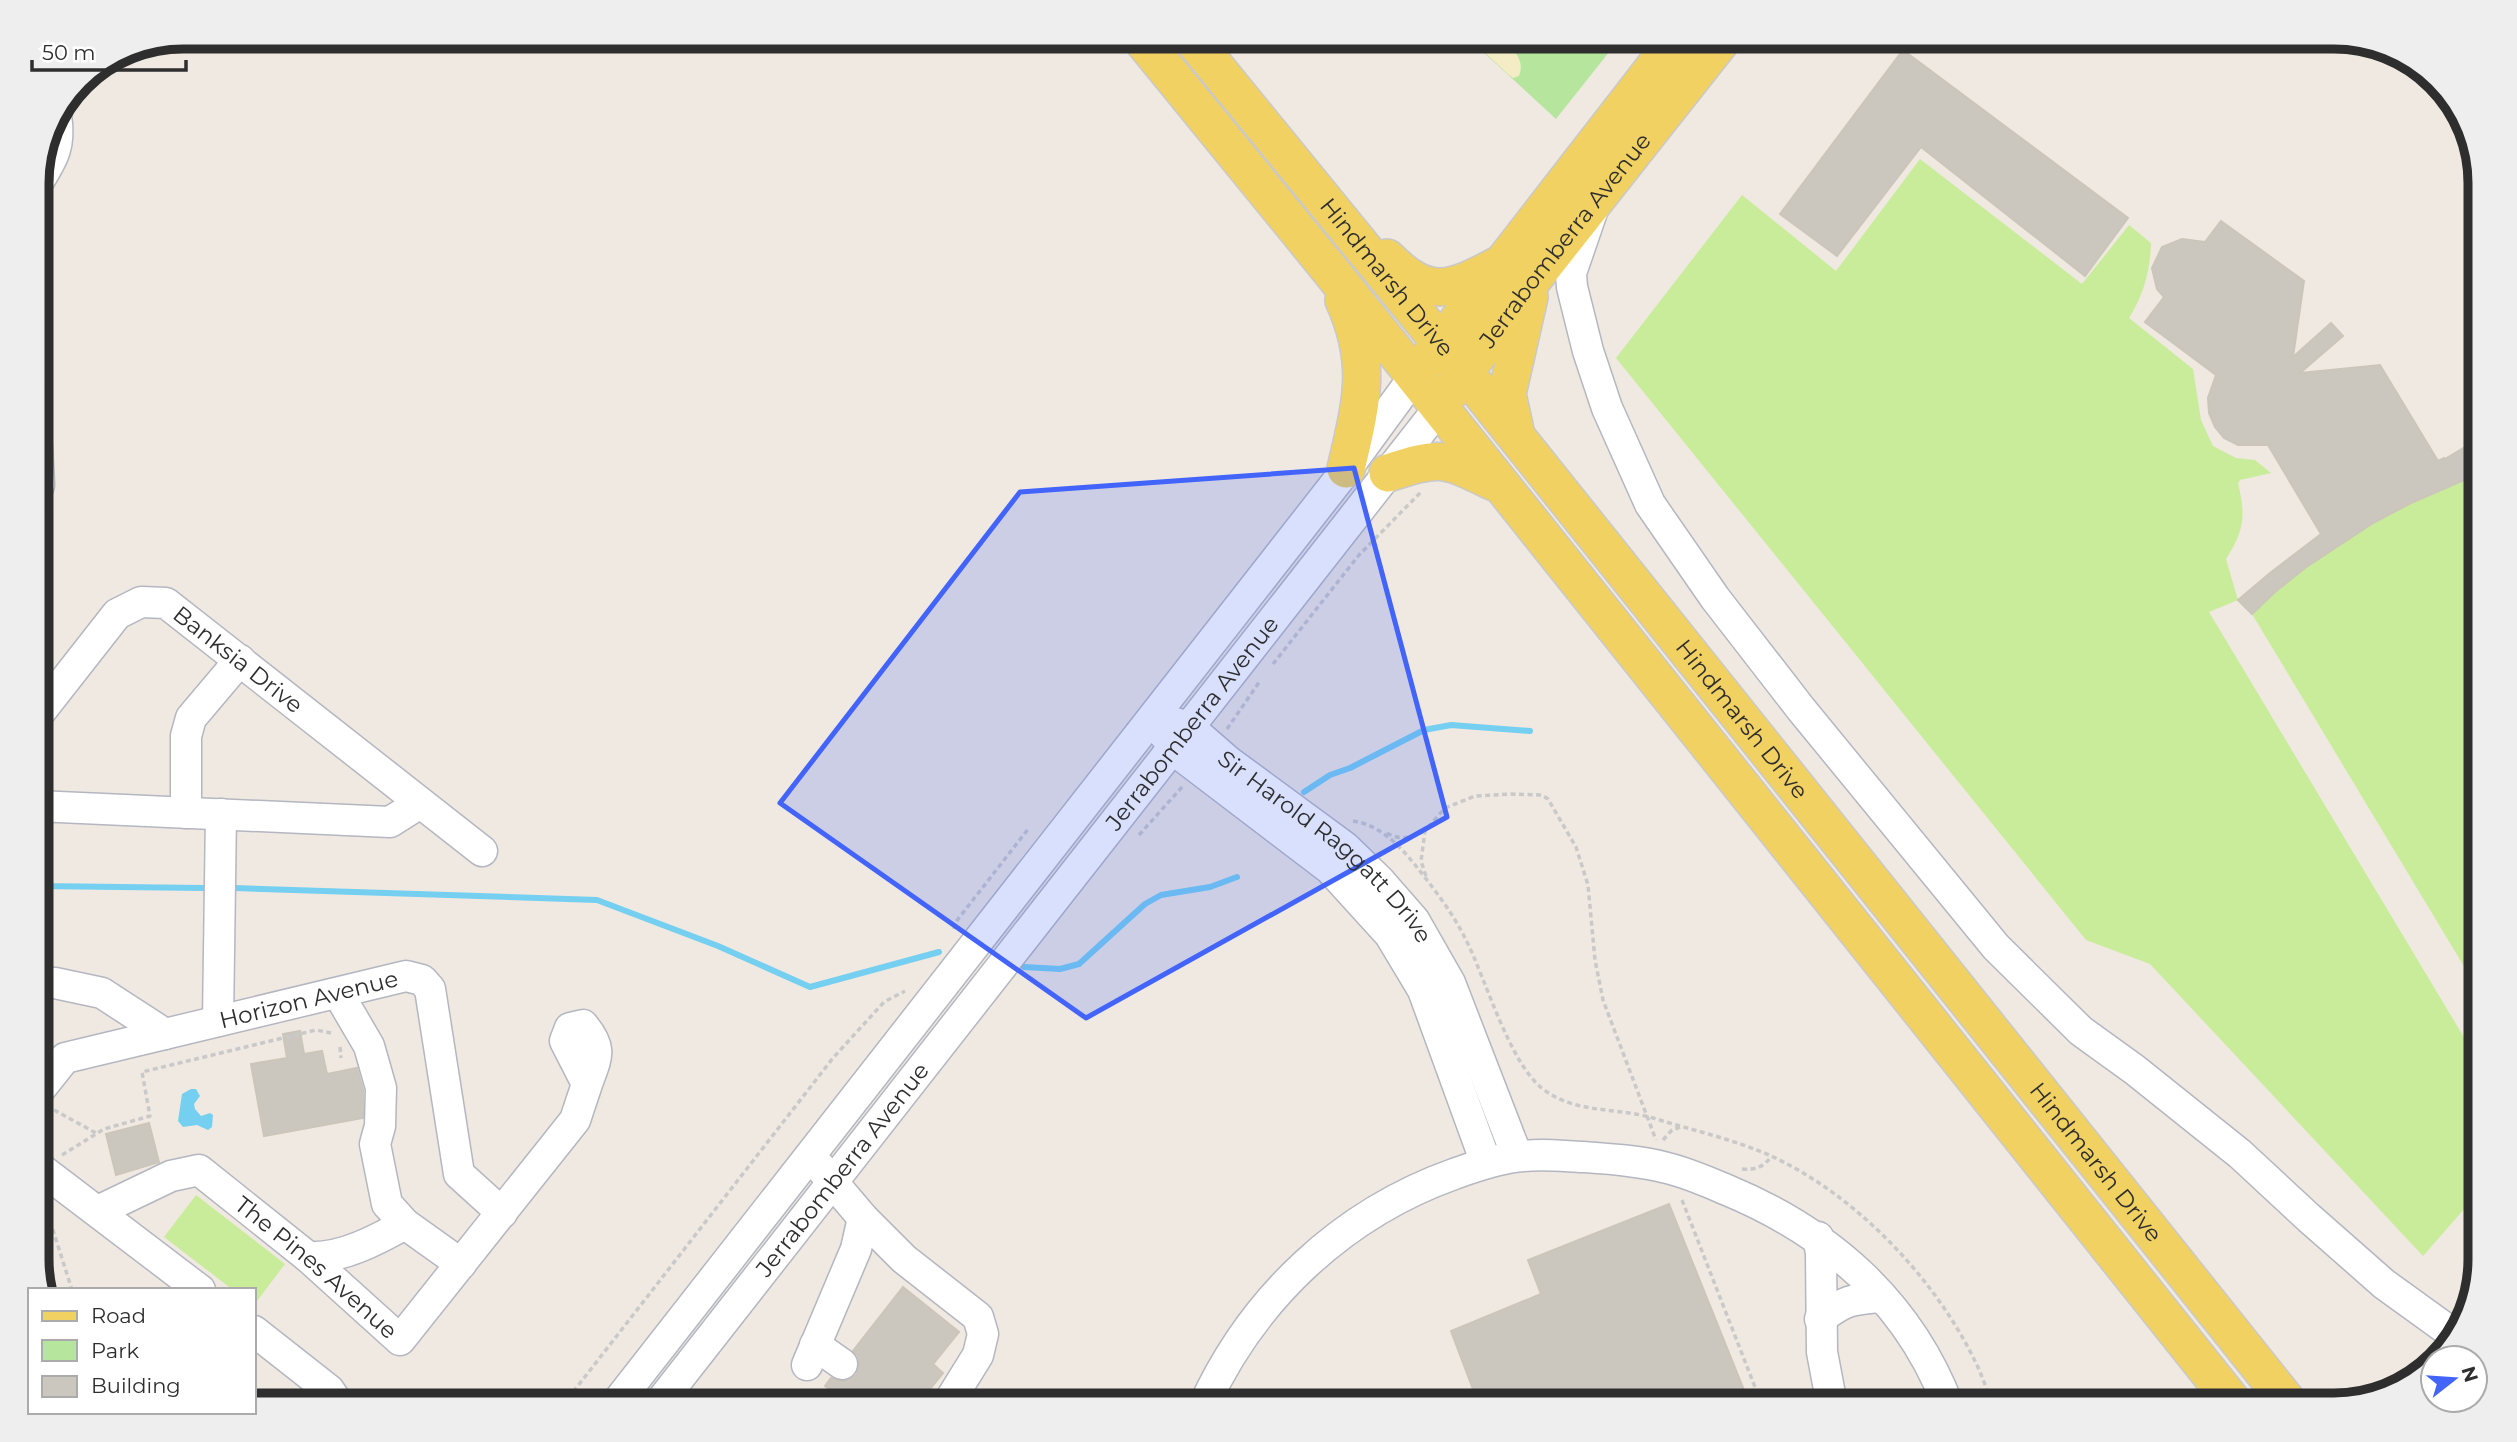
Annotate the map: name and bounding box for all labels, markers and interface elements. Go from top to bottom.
scale bar [32,28,186,72]
text: 50 m [42,40,96,65]
street label: Jerrabomberra Avenue [1473,127,1657,354]
street label: Hindmarsh Drive [1314,192,1460,362]
street label: Banksia Drive [168,600,308,719]
street label: Jerrabomberra Avenue [1099,611,1284,837]
street label: Hindmarsh Drive [1670,634,1814,805]
street label: Sir Harold Raggatt Drive [1212,744,1438,948]
street label: Horizon Avenue [217,964,401,1034]
street label: Jerrabomberra Avenue [749,1057,935,1283]
street label: Hindmarsh Drive [2024,1077,2168,1248]
street label: The Pines Avenue [229,1190,403,1345]
legend [28,1288,256,1414]
text: Road [91,1303,146,1328]
text: Park [91,1338,139,1363]
north arrow [2419,1344,2489,1414]
text: N [2457,1363,2483,1385]
text: Building [91,1373,181,1398]

